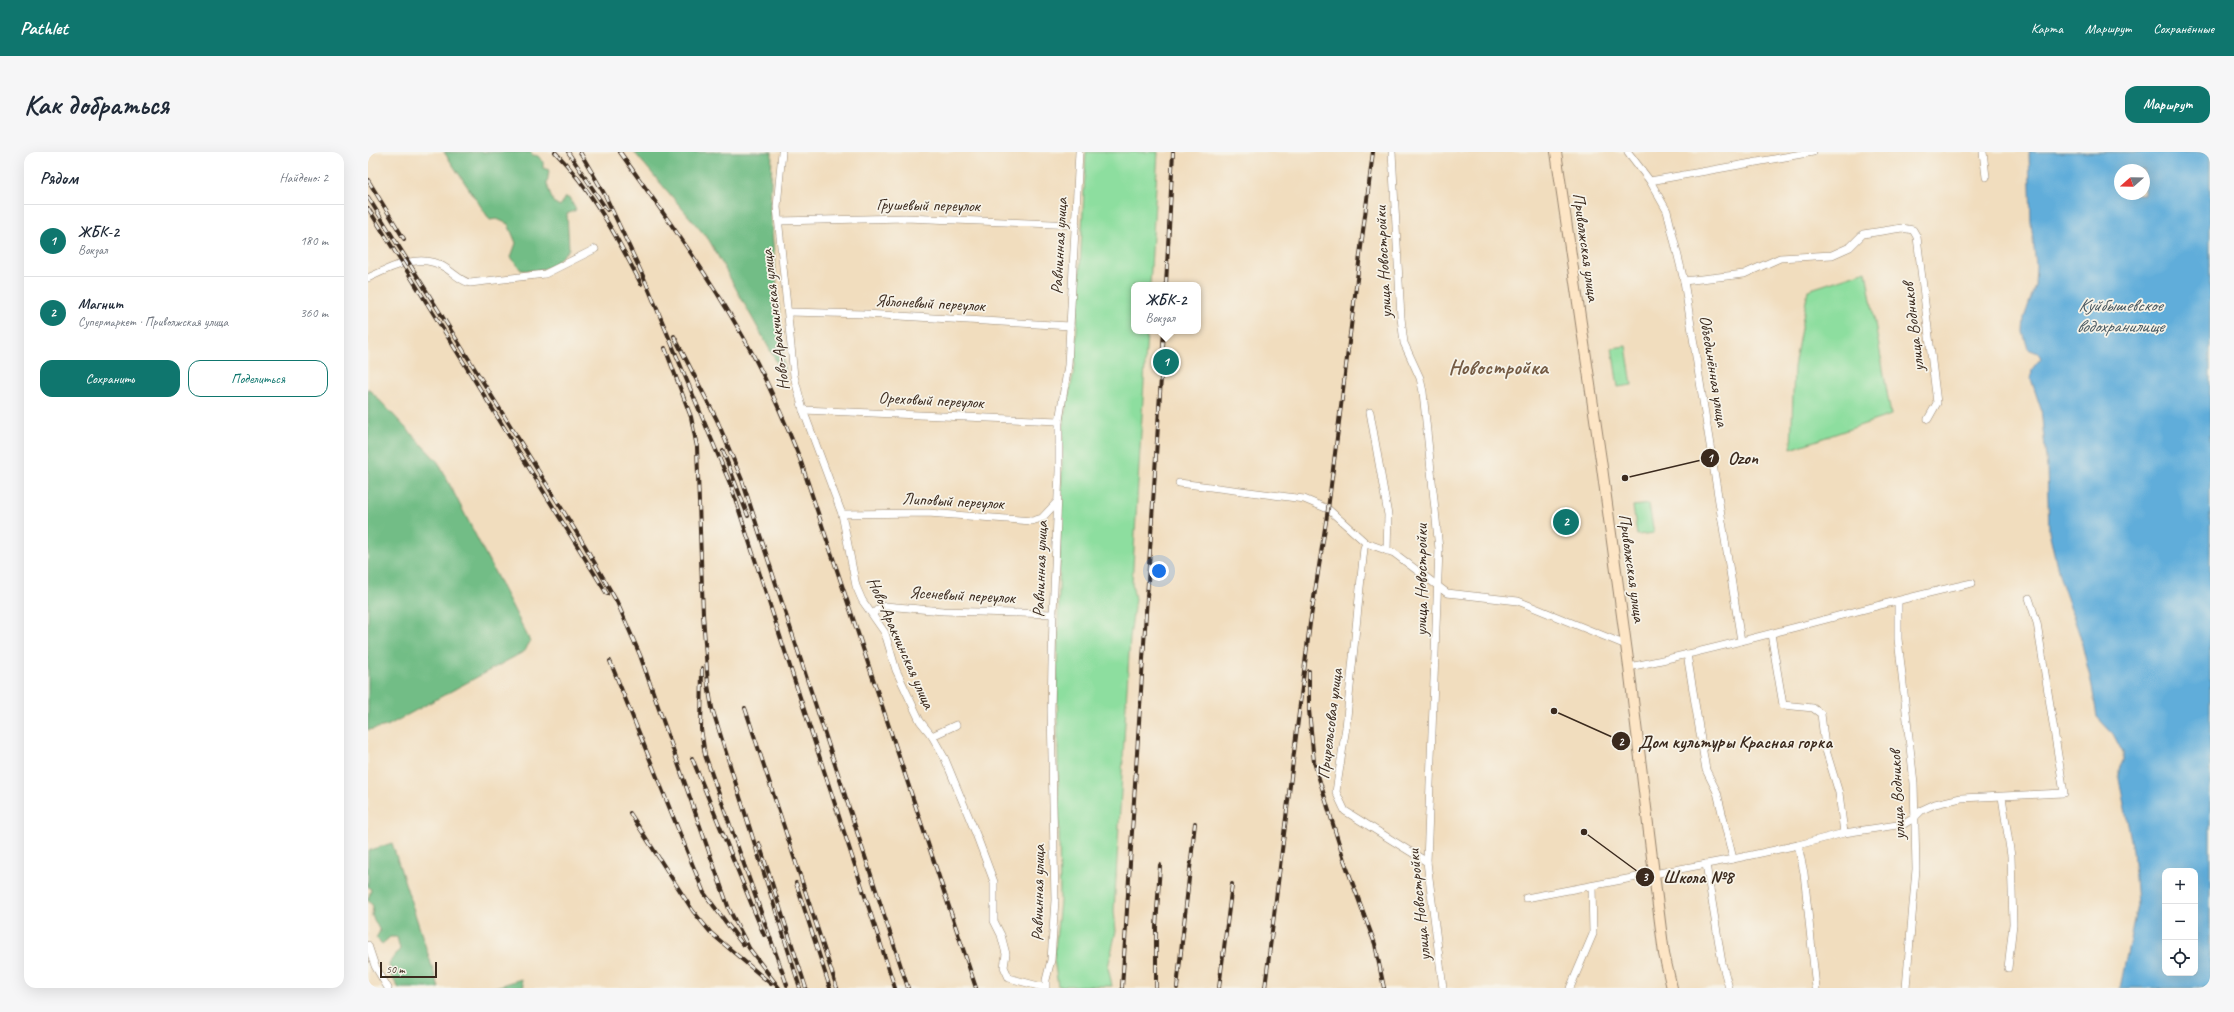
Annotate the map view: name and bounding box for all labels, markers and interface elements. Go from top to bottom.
text: Pathlet [20,16,68,40]
text: Карта [2031,20,2063,37]
text: Маршрут [2085,20,2131,37]
text: Сохранённые [2153,20,2214,37]
button: Маршрут [2125,86,2210,123]
text: Как добраться [24,87,169,122]
north arrow [2114,164,2150,200]
text: Рядом [40,168,78,189]
text: Найдено: 2 [280,170,328,186]
street label: Приволжская улица [1568,191,1604,304]
street label: Грушевый переулок [876,194,982,216]
street label: Равнинная улица [1046,196,1072,295]
street label: улица Новостройки [1369,204,1396,320]
text: ЖБК-2 [78,223,119,242]
text: 1 [50,233,56,249]
text: 180 m [300,233,328,249]
text: Вокзал [78,242,107,258]
street label: Ново-Аракчинская улица [756,247,794,392]
street label: улица Водников [1897,278,1929,374]
popup [1131,282,1201,334]
street label: Яблоневый переулок [875,290,987,316]
text: ЖБК-2 [1145,291,1187,310]
water label: Куйбышевское водохранилище [2077,294,2167,337]
text: Магнит [78,295,123,314]
text: 2 [50,305,56,321]
text: 360 m [300,305,328,321]
text: Вокзал [1145,310,1175,326]
text: Супермаркет · Приволжская улица [78,314,228,330]
street label: Объединённая улица [1695,314,1733,429]
pin: 1 [1153,347,1179,377]
district label: Новостройка [1448,354,1549,380]
button: Сохранить [40,360,180,397]
button: Поделиться [188,360,328,397]
street label: Ореховый переулок [878,387,986,413]
callout: Ozon [1700,443,1766,473]
text: Ozon [1728,447,1759,469]
text: 1 [1707,450,1714,466]
street label: Липовый переулок [902,488,1006,514]
pin: 2 [1553,507,1579,537]
street label: Приволжская улица [1614,512,1650,625]
street label: Равнинная улица [1028,519,1052,618]
street label: улица Новостройки [1411,522,1432,637]
your location [1149,561,1169,581]
street label: Ново-Аракчинская улица [863,574,940,714]
street label: Ясеневый переулок [909,582,1017,608]
street label: Прирельсовая улица [1313,666,1347,780]
callout: Дом культуры Красная горка [1611,726,1839,756]
text: Дом культуры Красная горка [1638,731,1833,753]
text: 2 [1618,734,1625,750]
street label: улица Водников [1884,746,1910,841]
street label: Равнинная улица [1027,843,1049,941]
street label: улица Новостройки [1403,846,1435,963]
callout: Школа №8 [1635,862,1741,892]
text: Школа №8 [1663,866,1735,888]
map controls [2162,868,2198,976]
button: + [2162,868,2198,904]
text: 3 [1642,869,1649,885]
button: − [2162,904,2198,940]
button: locate [2162,940,2198,976]
scale bar [380,960,437,979]
text: 50 m [386,962,405,976]

